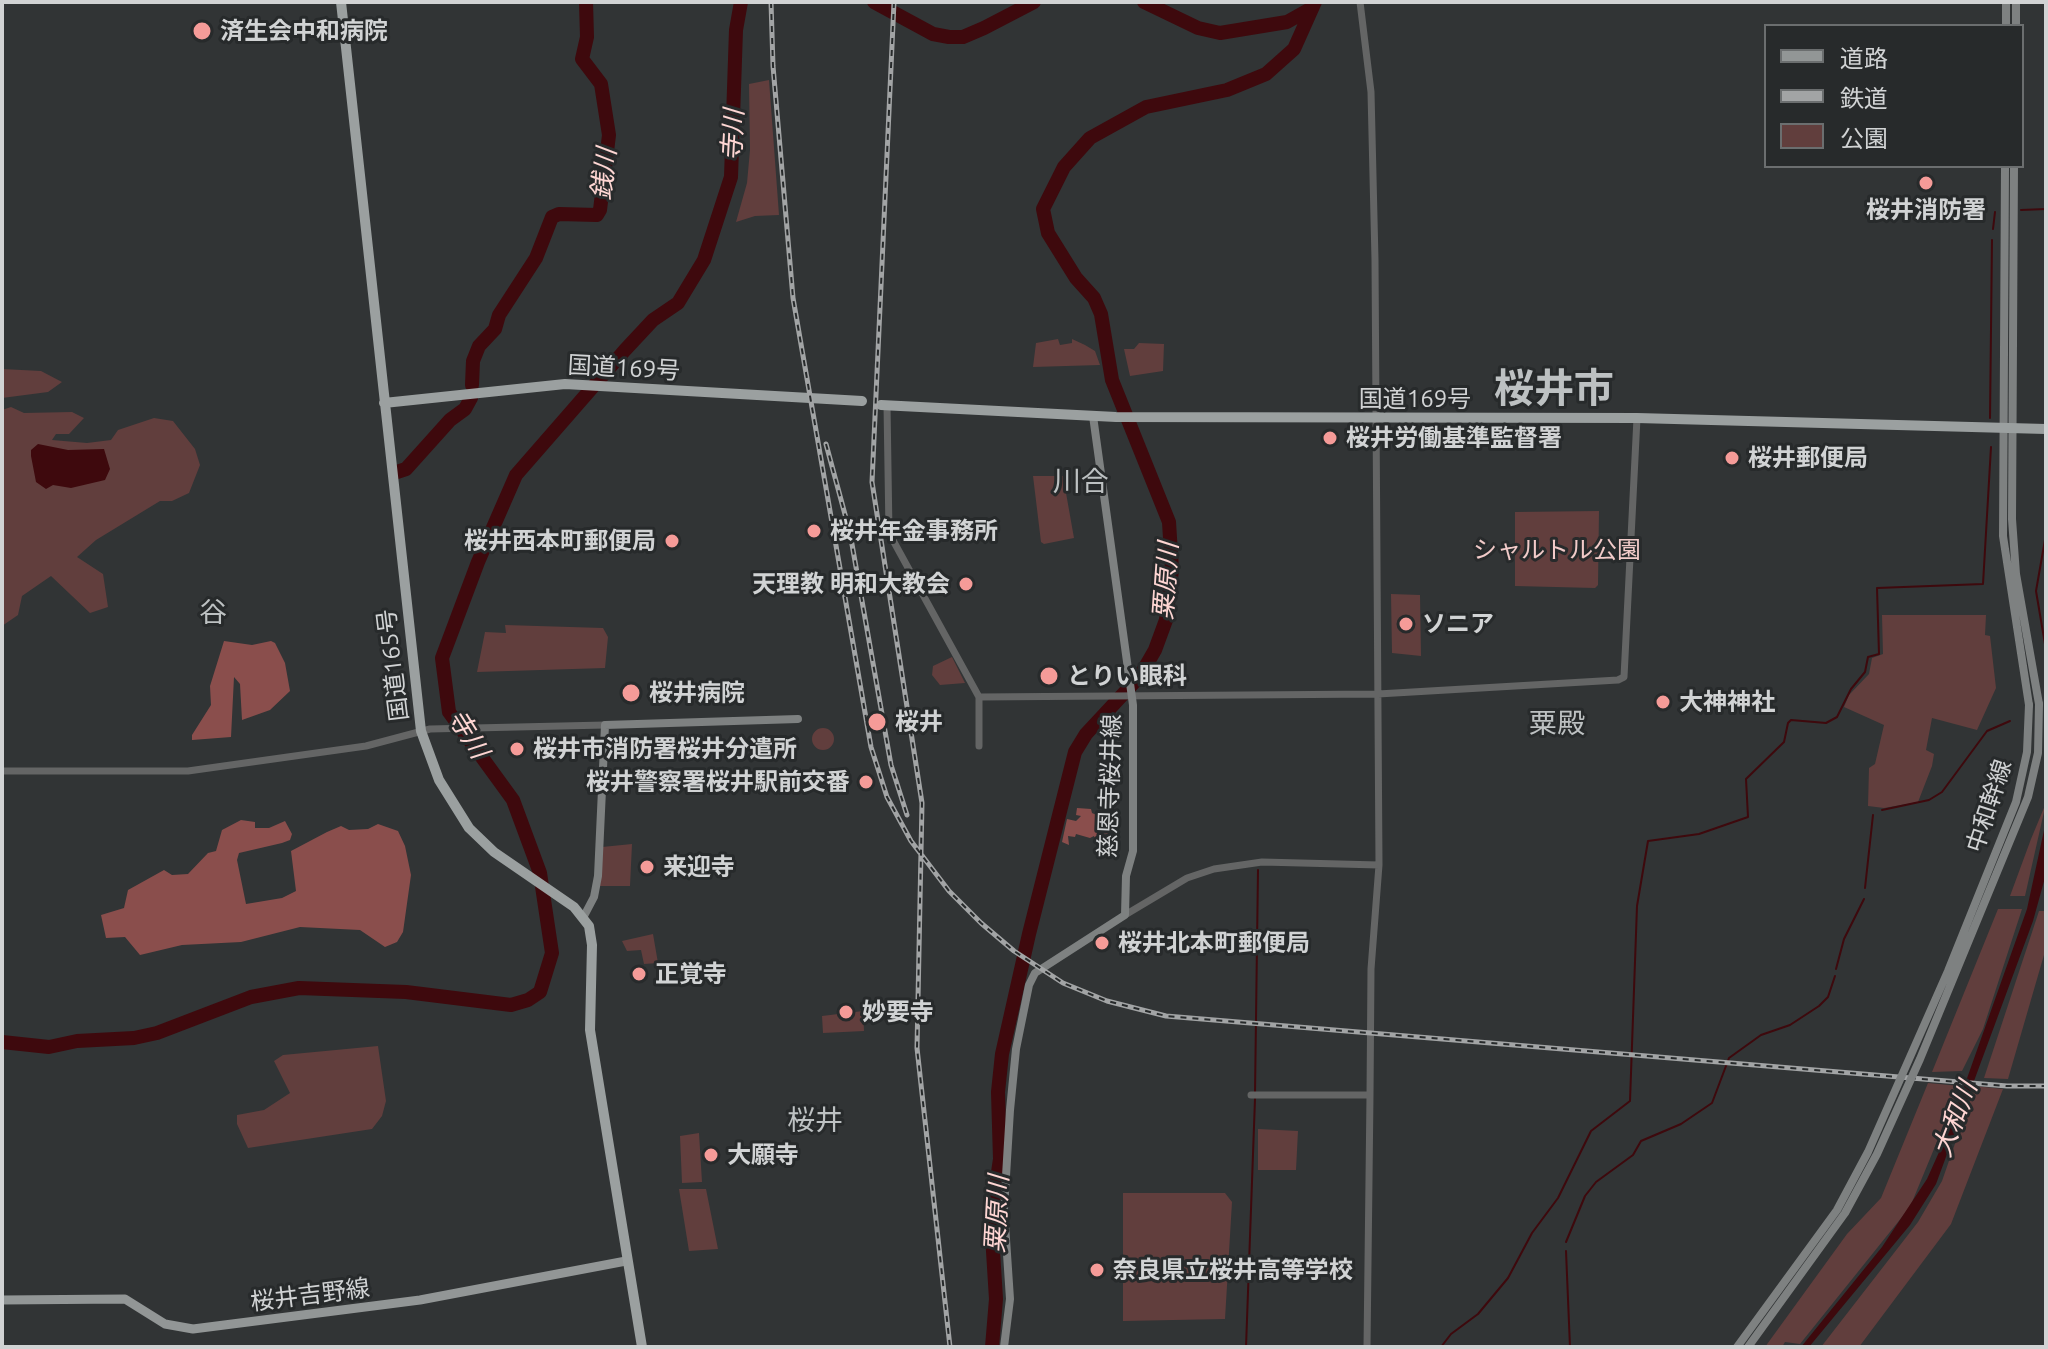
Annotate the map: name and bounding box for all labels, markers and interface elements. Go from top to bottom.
place label: 済生会中和病院 [220,17,388,45]
marker: 済生会中和病院 [191,20,213,42]
legend [1764,24,2024,168]
text: 道路 [1840,45,1888,72]
text: 鉄道 [1840,85,1888,112]
water label: 寺川 [716,108,750,162]
text: 公園 [1840,125,1888,152]
water label: 銭川 [585,146,623,202]
marker: 桜井消防署 [1917,174,1935,192]
place label: 桜井消防署 [1866,196,1986,224]
street label: 国道169号 [567,351,681,385]
district label: 桜井市 [1494,365,1614,413]
street label: 国道169号 [1359,385,1471,413]
place label: 桜井労働基準監督署 [1346,424,1562,452]
marker: 桜井労働基準監督署 [1321,429,1339,447]
place label: 桜井郵便局 [1748,444,1868,472]
marker: 桜井郵便局 [1723,449,1741,467]
district label: 川合 [1053,465,1109,499]
place label: 桜井年金事務所 [830,517,998,545]
marker: 桜井年金事務所 [805,522,823,540]
place label: 桜井西本町郵便局 [464,527,656,555]
marker: 桜井西本町郵便局 [663,532,681,550]
park label: シャルトル公園 [1473,536,1641,564]
water label: 粟原川 [1148,541,1184,621]
place label: 天理教 明和大教会 [752,570,950,598]
marker: 天理教 明和大教会 [957,575,975,593]
district label: 谷 [199,596,227,630]
street label: 国道165号 [372,607,414,723]
place label: ソニア [1422,610,1494,638]
marker: ソニア [1397,615,1415,633]
place label: とりい眼科 [1067,662,1187,690]
marker: とりい眼科 [1038,665,1060,687]
place label: 桜井病院 [649,679,745,707]
marker: 桜井病院 [620,682,642,704]
place label: 大神神社 [1679,688,1775,716]
marker: 大神神社 [1654,693,1672,711]
water label: 寺川 [441,704,495,764]
district label: 粟殿 [1529,707,1585,741]
place label: 桜井 [895,708,943,736]
marker: 桜井 [866,711,888,733]
street label: 慈恩寺桜井線 [1093,714,1127,858]
place label: 桜井市消防署桜井分遣所 [533,735,797,763]
marker: 桜井市消防署桜井分遣所 [508,740,526,758]
street label: 中和幹線 [1960,756,2018,856]
place label: 桜井警察署桜井駅前交番 [586,768,850,796]
marker: 桜井警察署桜井駅前交番 [857,773,875,791]
place label: 来迎寺 [663,853,735,881]
marker: 来迎寺 [638,858,656,876]
place label: 桜井北本町郵便局 [1118,929,1310,957]
marker: 桜井北本町郵便局 [1093,934,1111,952]
place label: 正覚寺 [655,960,727,988]
marker: 正覚寺 [630,965,648,983]
place label: 妙要寺 [862,998,934,1026]
marker: 妙要寺 [837,1003,855,1021]
water label: 大和川 [1926,1077,1984,1161]
district label: 桜井 [787,1104,843,1138]
place label: 大願寺 [727,1141,799,1169]
marker: 大願寺 [702,1146,720,1164]
water label: 粟原川 [979,1174,1015,1254]
place label: 奈良県立桜井高等学校 [1113,1256,1353,1284]
marker: 奈良県立桜井高等学校 [1088,1261,1106,1279]
street label: 桜井吉野線 [249,1273,371,1317]

